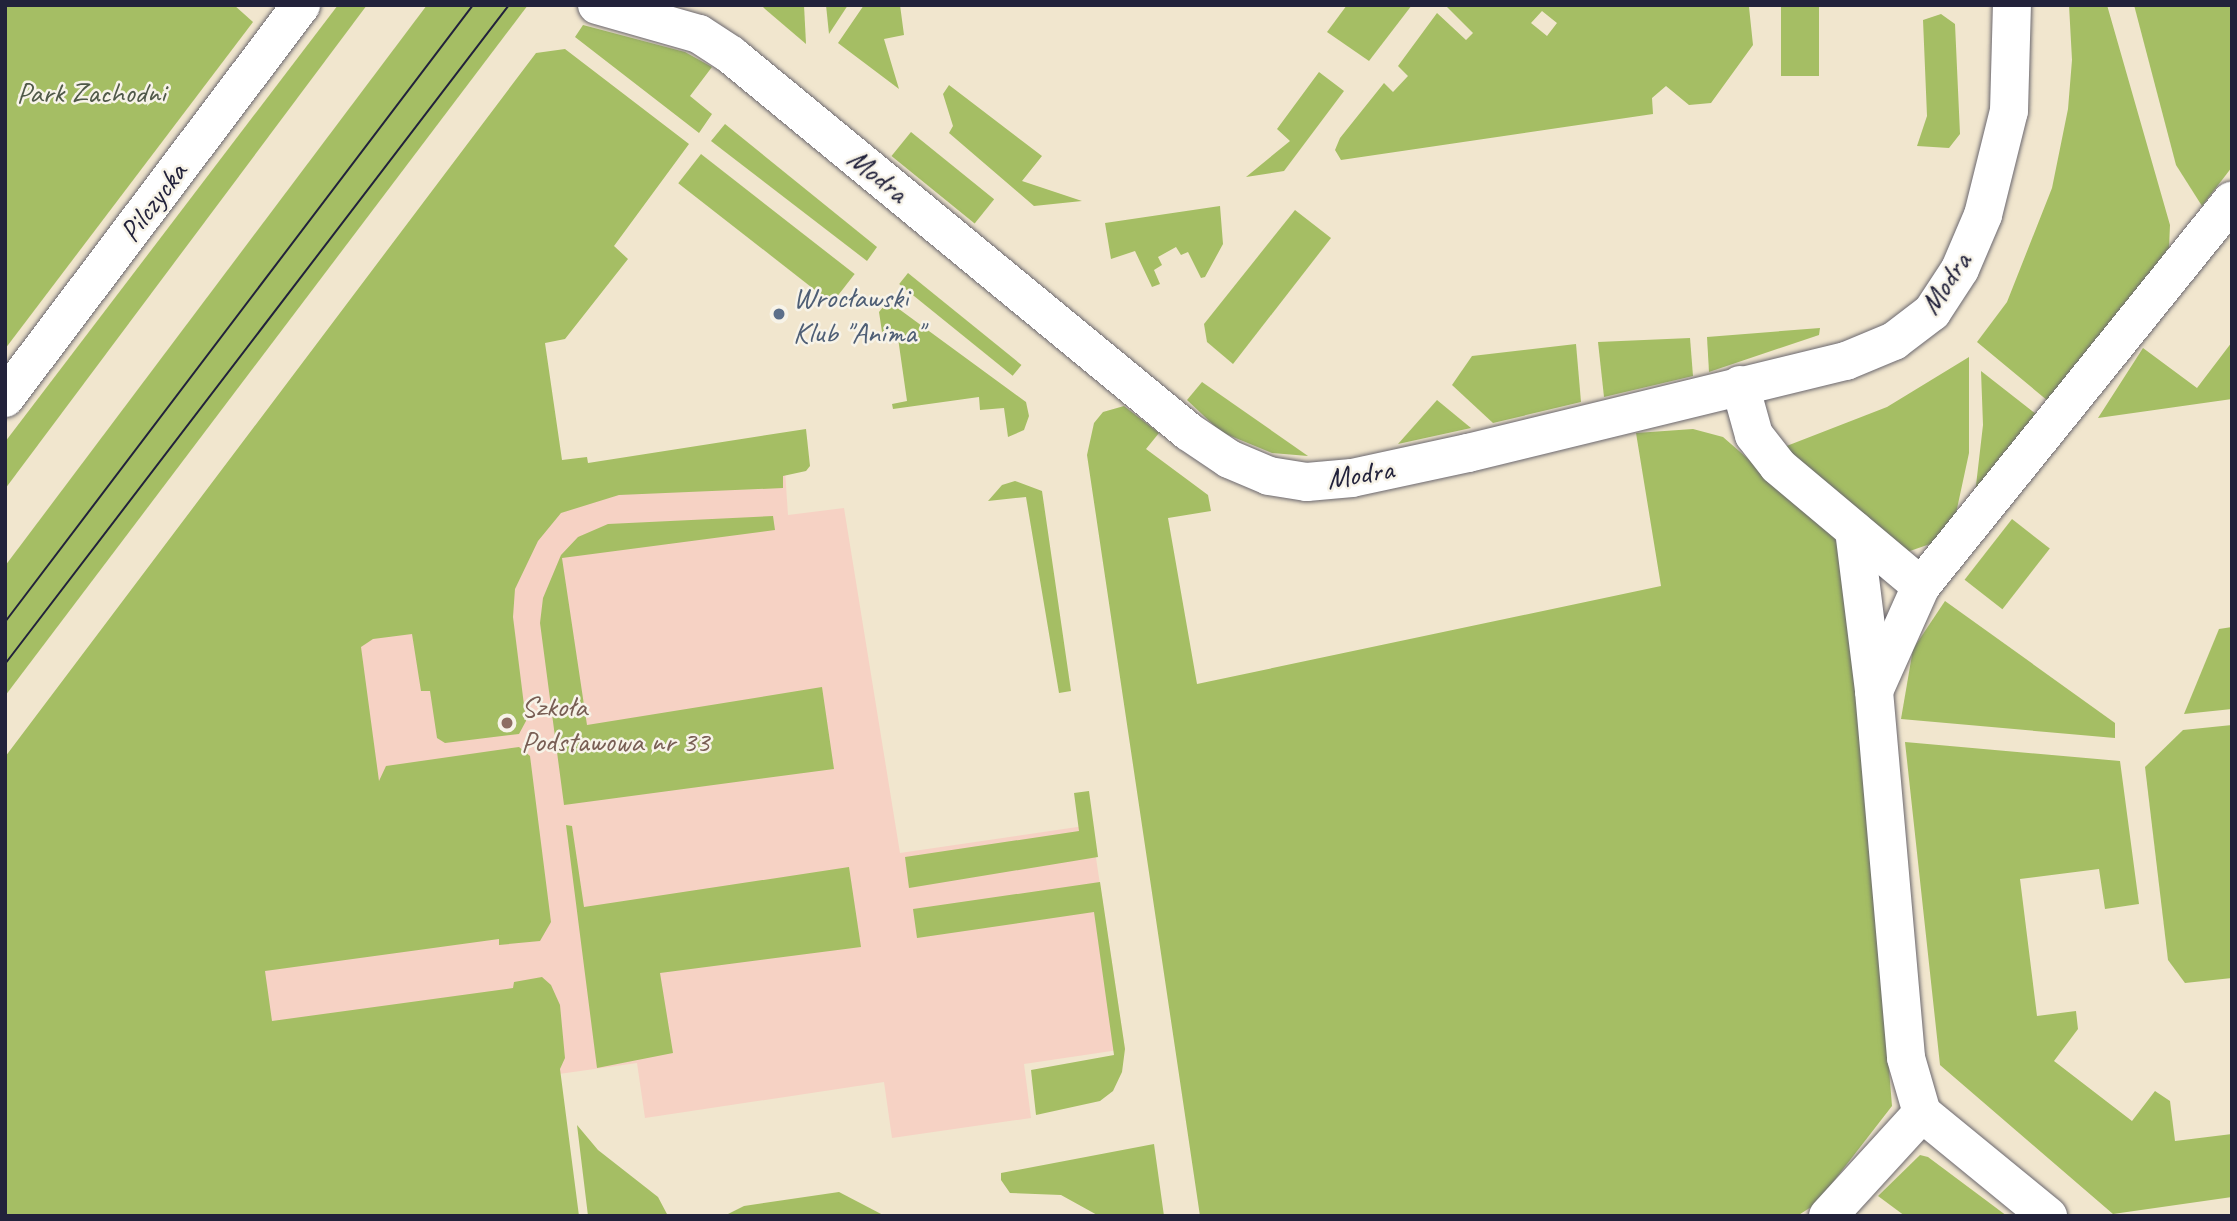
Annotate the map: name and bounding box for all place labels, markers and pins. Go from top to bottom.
place label: Wrocławski Klub "Anima" [793,279,923,350]
marker: Wrocławski Klub "Anima" [771,306,787,322]
place label: Szkoła Podstawowa nr 33 [521,688,709,758]
marker: Szkoła Podstawowa nr 33 [499,715,515,731]

